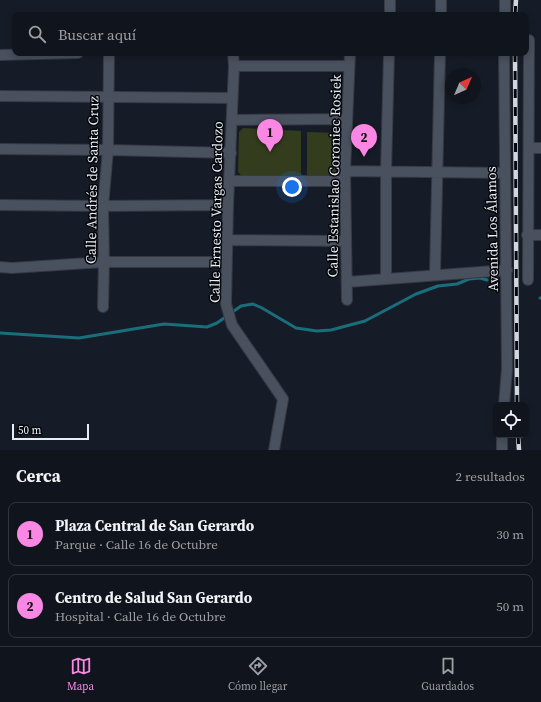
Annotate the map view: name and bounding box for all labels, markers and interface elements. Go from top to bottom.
search box [12,12,529,56]
icon: search [26,23,48,45]
text: Buscar aquí [58,24,136,45]
north arrow [445,68,481,104]
street label: Calle Estanislao Coroniec Rosiek [322,74,346,278]
street label: Calle Andrés de Santa Cruz [81,95,103,264]
pin: 1 [257,119,283,152]
street label: Calle Ernesto Vargas Cardozo [204,121,228,303]
pin: 2 [351,124,377,157]
street label: Avenida Los Álamos [481,166,503,292]
your location [282,177,302,197]
map controls [493,402,529,438]
button: locate [493,402,529,438]
scale bar [12,422,89,441]
text: 50 m [18,423,41,438]
text: Cerca [16,464,61,488]
text: 2 resultados [455,468,525,485]
text: Plaza Central de San Gerardo [55,515,254,536]
text: 1 [26,526,34,543]
text: 30 m [496,526,524,543]
text: Parque · Calle 16 de Octubre [55,536,218,553]
text: Centro de Salud San Gerardo [55,587,252,608]
text: 2 [26,598,34,615]
text: 50 m [496,598,524,615]
text: Hospital · Calle 16 de Octubre [55,608,226,625]
tab: Mapa [67,655,94,694]
tab: Cómo llegar [228,655,287,694]
tab: Guardados [421,655,474,694]

